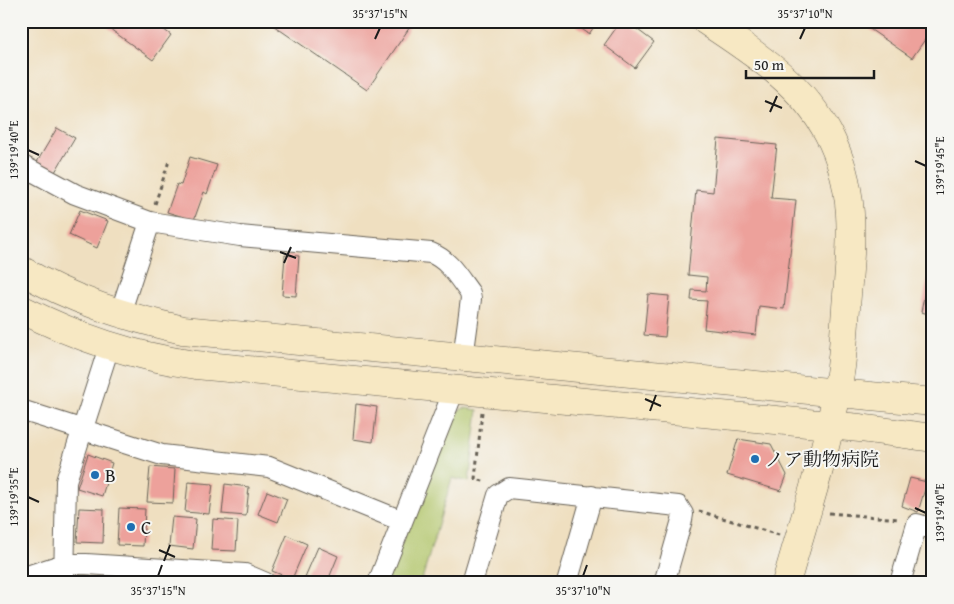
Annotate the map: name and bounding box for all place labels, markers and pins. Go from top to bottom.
place label: ノア動物病院 [765,445,879,473]
marker: ノア動物病院 [749,453,761,465]
place label: B [105,461,116,489]
marker: B [89,469,101,481]
place label: C [141,513,151,541]
marker: C [125,521,137,533]

